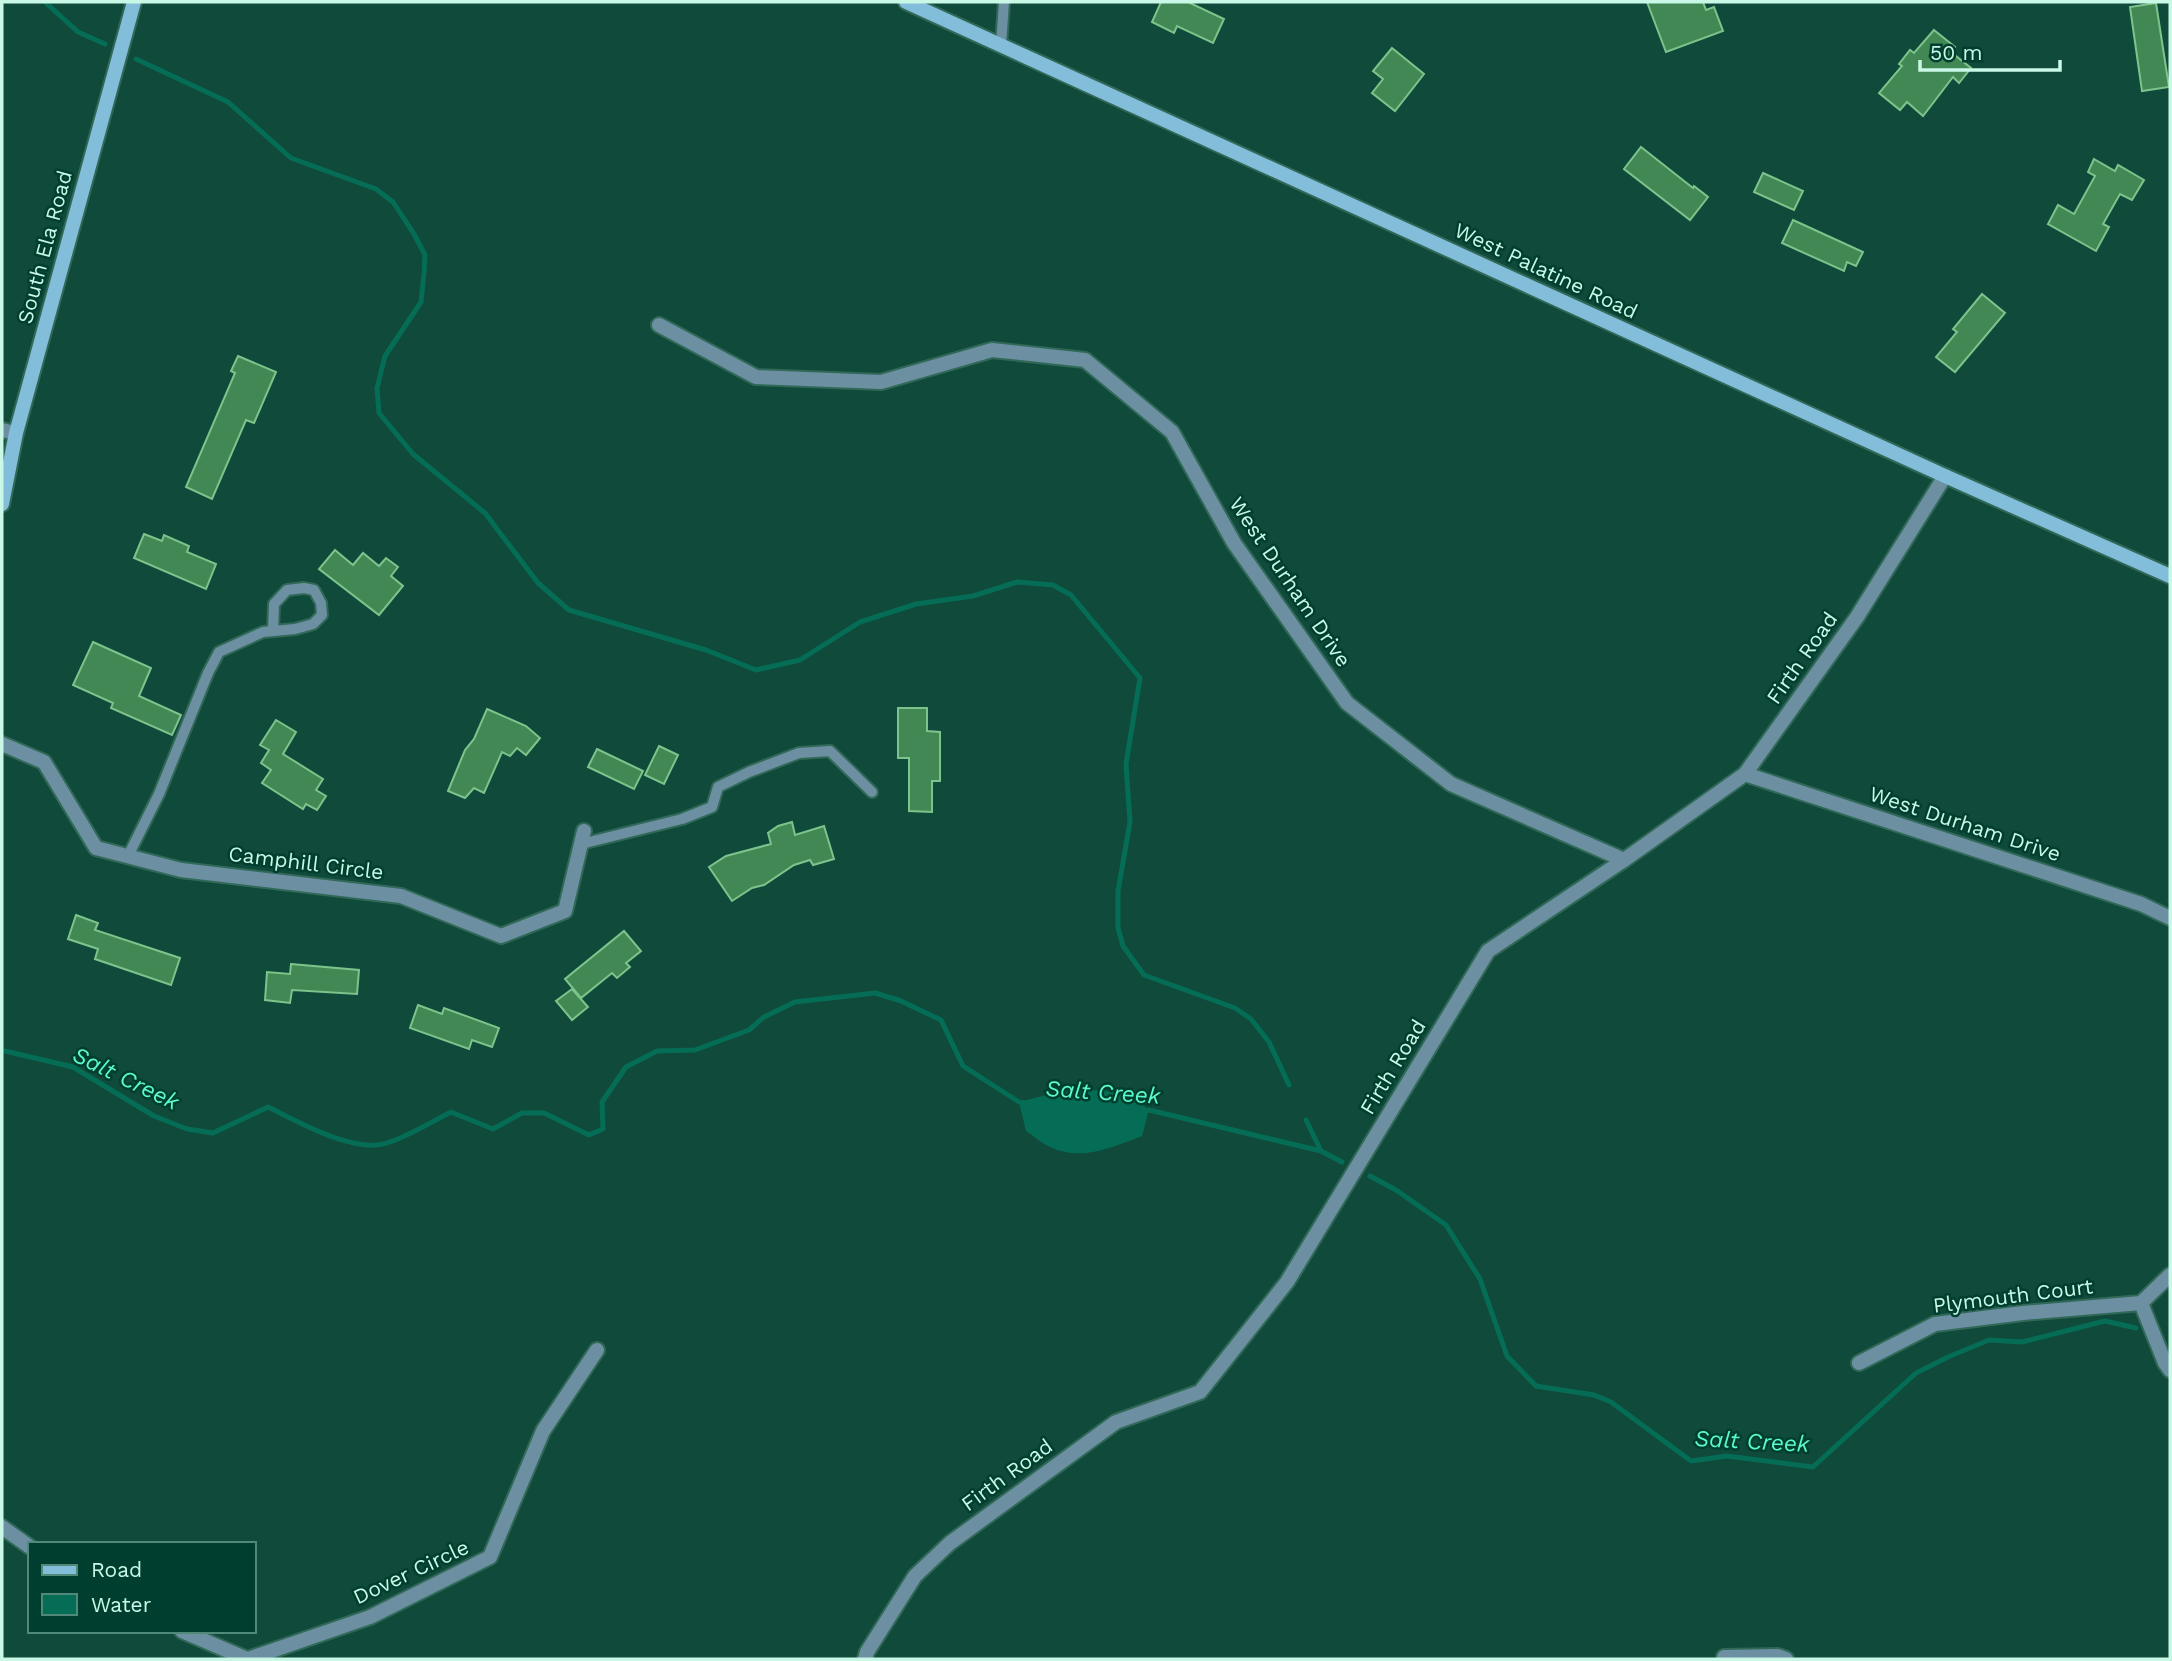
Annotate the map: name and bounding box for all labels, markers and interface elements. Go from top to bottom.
scale bar [1920,28,2060,72]
text: 50 m [1930,40,1982,65]
street label: South Ela Road [12,168,77,326]
street label: West Palatine Road [1451,217,1642,324]
street label: West Durham Drive [1224,492,1357,671]
street label: Firth Road [1761,607,1842,709]
street label: West Durham Drive [1866,781,2064,866]
street label: Camphill Circle [227,841,385,884]
street label: Firth Road [1354,1015,1431,1119]
water label: Salt Creek [68,1041,185,1116]
water label: Salt Creek [1045,1075,1163,1110]
street label: Plymouth Court [1932,1273,2094,1318]
water label: Salt Creek [1694,1425,1812,1458]
street label: Firth Road [956,1433,1057,1516]
street label: Dover Circle [349,1534,473,1609]
legend [28,1542,256,1633]
text: Road [91,1557,142,1582]
text: Water [91,1592,152,1617]

